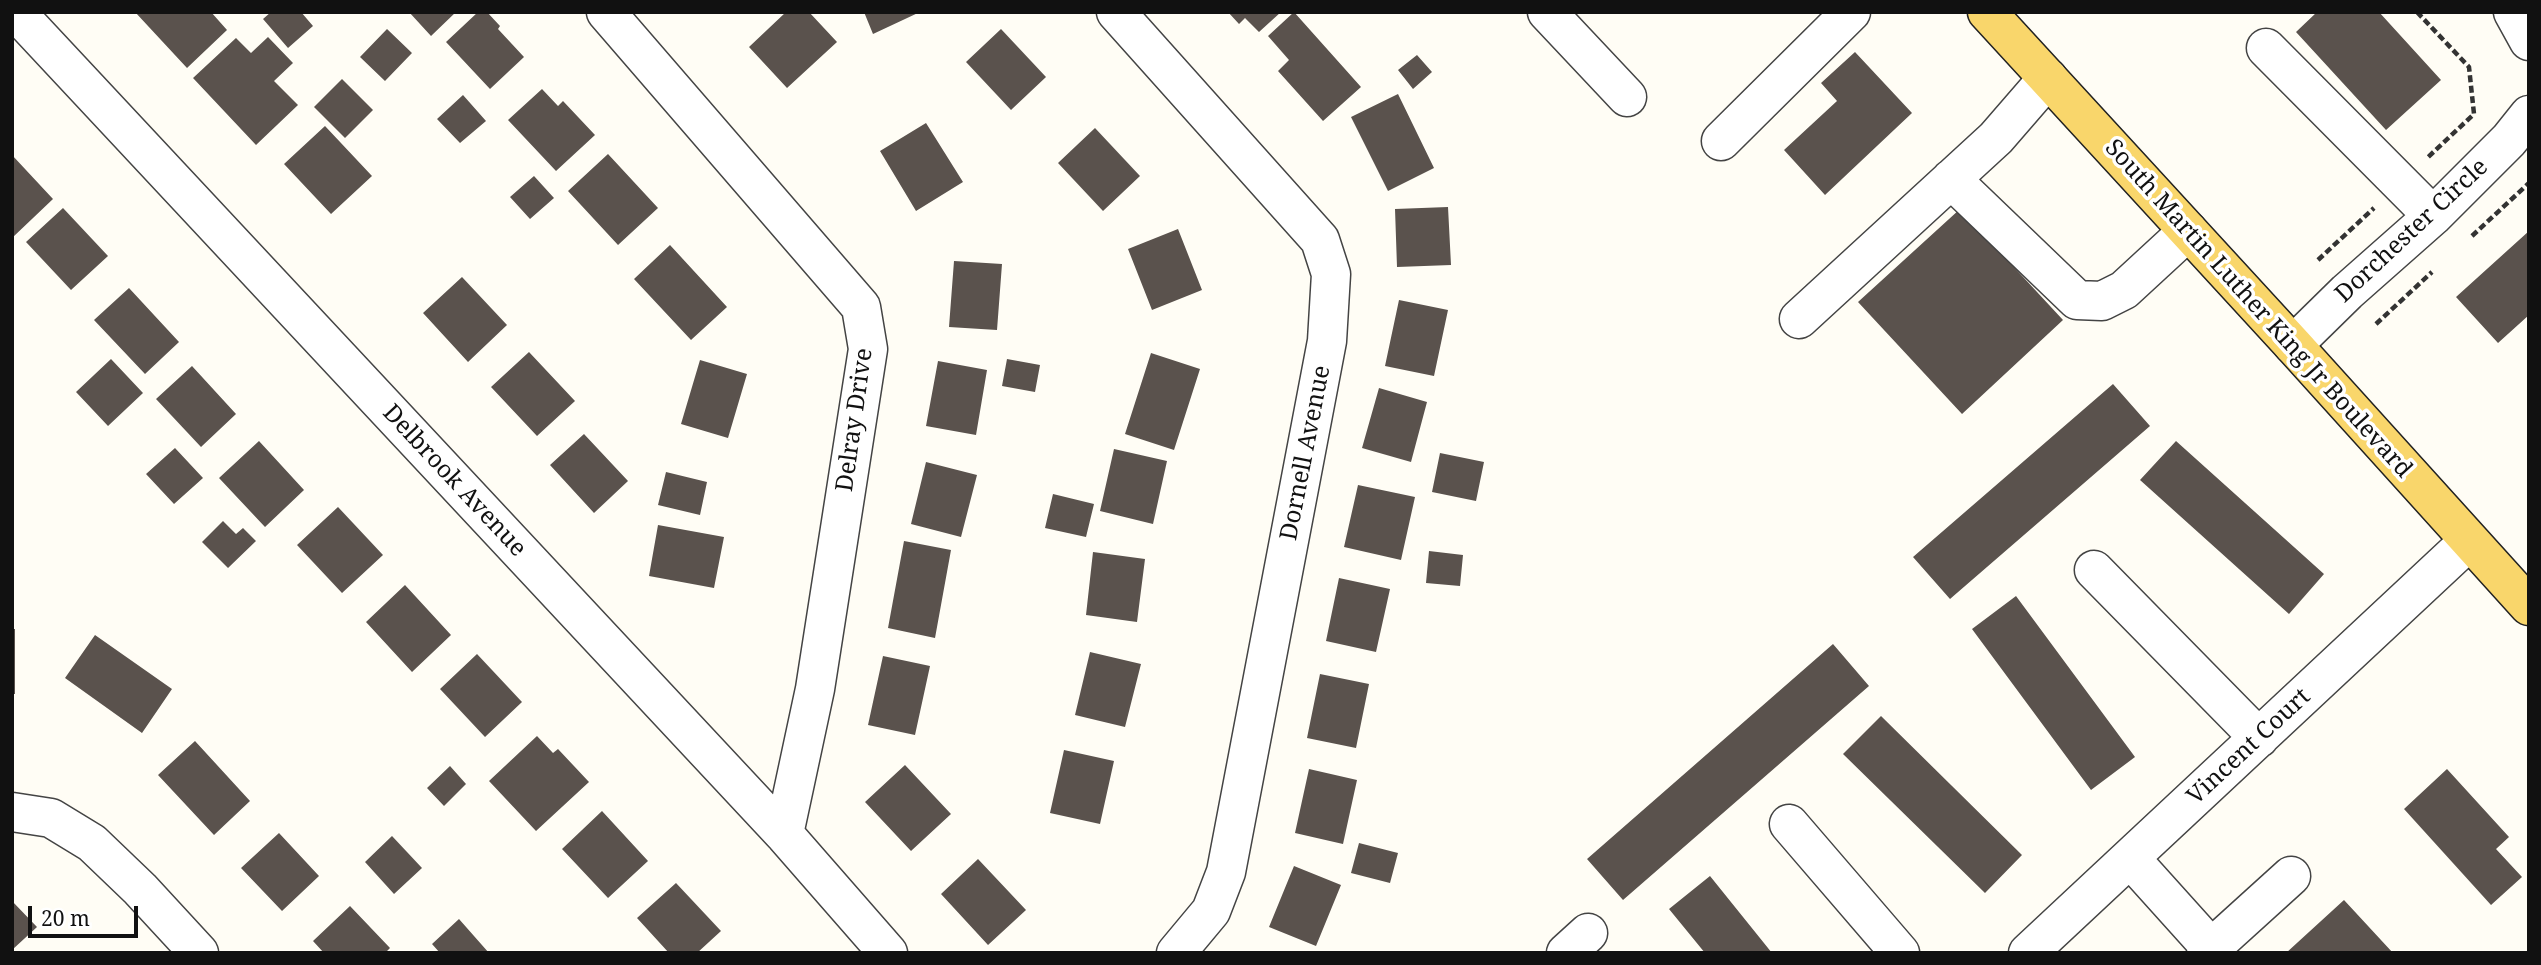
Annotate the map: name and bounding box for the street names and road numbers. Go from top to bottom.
street label: South Martin Luther King Jr Boulevard [2098,134,2418,484]
street label: Dorchester Circle [2330,153,2494,309]
street label: Delray Drive [831,346,879,494]
street label: Dornell Avenue [1275,363,1337,543]
street label: Delbrook Avenue [376,399,532,563]
street label: Vincent Court [2181,683,2317,811]

